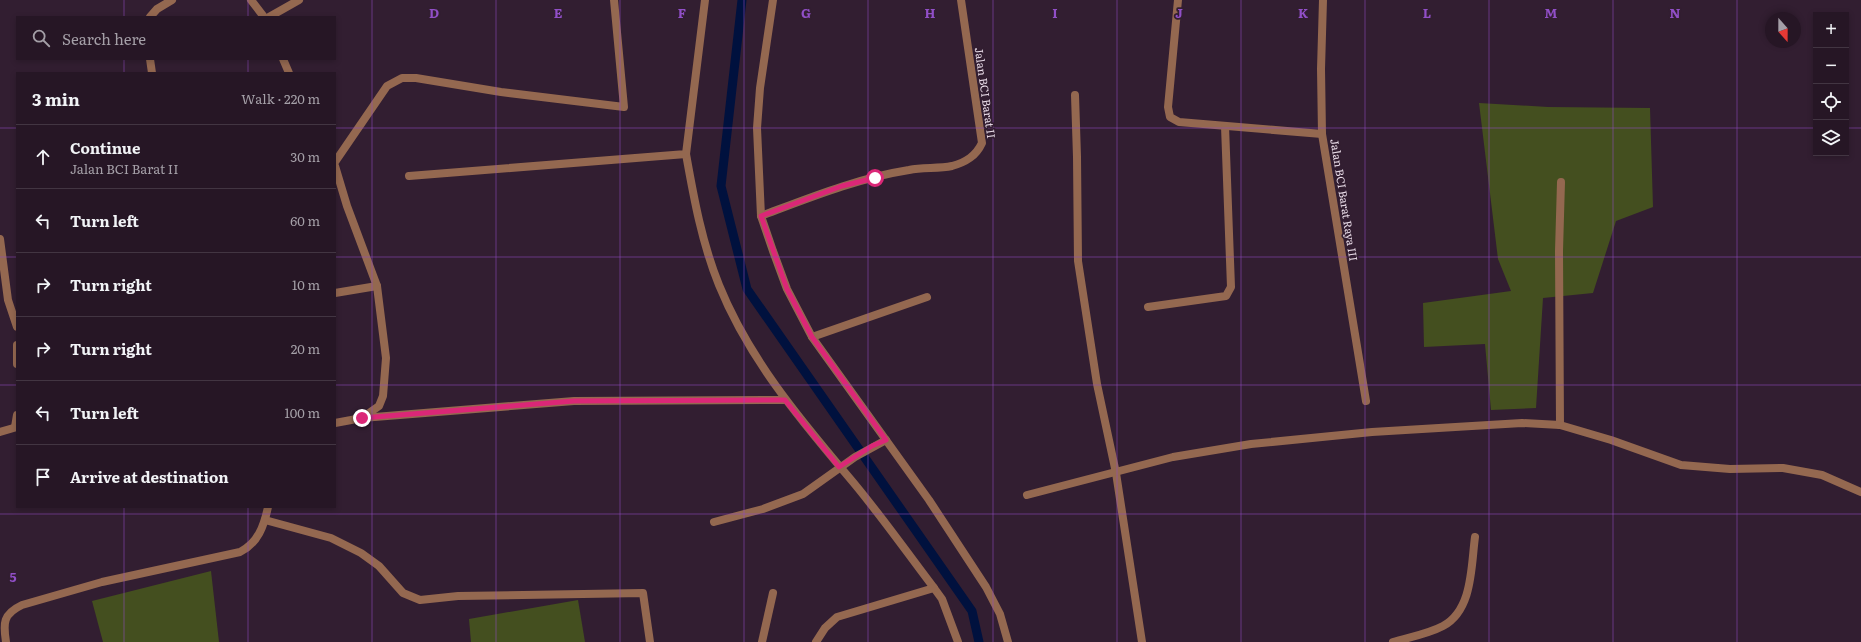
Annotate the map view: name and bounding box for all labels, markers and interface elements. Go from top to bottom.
text: D [429,3,439,22]
text: E [554,3,563,22]
text: F [678,3,686,22]
text: G [801,3,811,22]
text: H [925,3,936,22]
text: I [1052,3,1058,22]
text: J [1175,3,1183,22]
text: K [1298,3,1309,22]
text: L [1423,3,1431,22]
text: M [1545,3,1558,22]
text: N [1670,3,1681,22]
north arrow [1765,12,1801,48]
map controls [1813,12,1849,156]
button: + [1813,12,1849,48]
search box [16,16,336,60]
icon: search [30,27,52,49]
text: Search here [62,27,146,50]
street label: Jalan BCI Barat II [972,46,1000,139]
button: − [1813,48,1849,84]
button: locate [1813,84,1849,120]
text: 3 min [32,86,80,111]
text: Walk · 220 m [241,89,320,108]
button: layers [1813,120,1849,156]
text: Continue [70,136,140,159]
street label: Jalan BCI Barat Raya III [1327,137,1363,262]
icon: ahead [32,146,54,168]
text: 30 m [290,147,320,166]
text: Jalan BCI Barat II [70,159,178,178]
route start [866,169,884,187]
text: Turn left [70,209,139,232]
icon: left [32,210,54,232]
text: 60 m [290,211,320,230]
text: Turn right [70,273,152,296]
icon: right [32,274,54,296]
text: 10 m [292,275,320,294]
text: Turn right [70,337,152,360]
icon: right [32,338,54,360]
text: 20 m [291,339,320,358]
text: Turn left [70,401,139,424]
icon: left [32,402,54,424]
text: 100 m [284,403,320,422]
route end [353,409,371,427]
text: Arrive at destination [70,465,229,488]
icon: arrive [32,466,54,488]
text: 5 [9,567,17,586]

